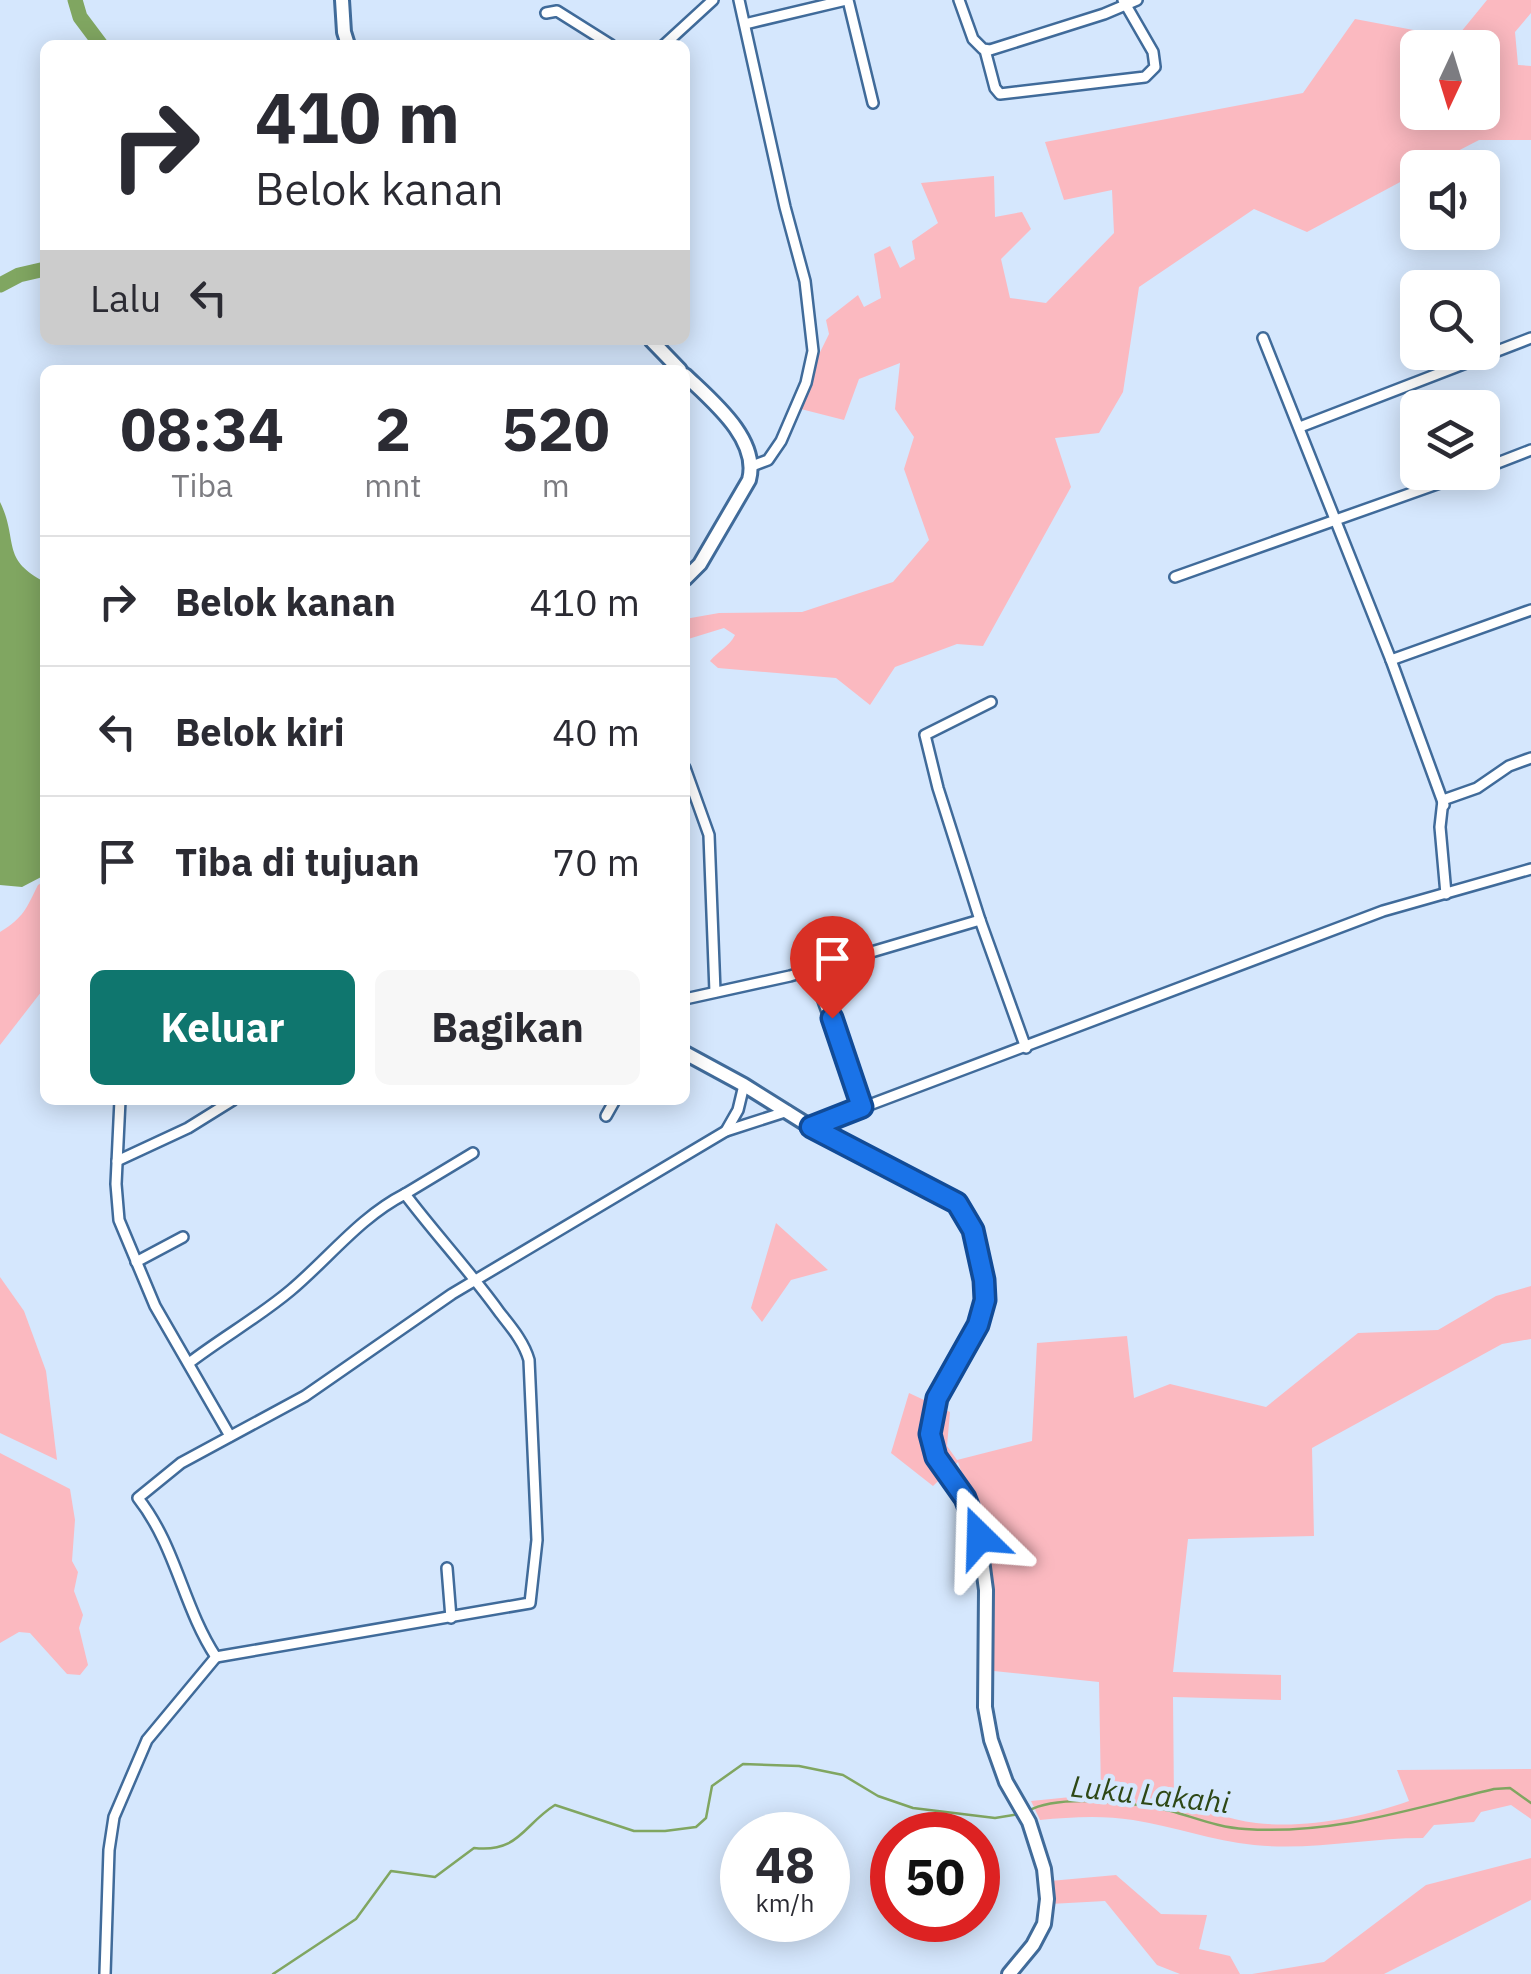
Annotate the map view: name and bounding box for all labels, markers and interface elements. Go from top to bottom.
north arrow [1400,30,1500,130]
map controls [1400,30,1500,490]
text: 410 m [255,71,460,162]
icon: right [90,80,220,210]
button: sound [1400,150,1500,250]
text: Belok kanan [255,159,504,217]
icon: left [181,270,236,325]
button: search [1400,270,1500,370]
text: Lalu [90,273,161,322]
text: 08:34 [120,389,284,468]
text: 2 [375,389,411,468]
text: 520 [502,389,610,468]
button: layers [1400,390,1500,490]
text: Tiba [171,464,233,506]
text: mnt [364,464,422,506]
text: m [542,464,570,506]
icon: right [90,574,145,629]
text: Belok kanan [175,577,396,626]
text: 410 m [529,577,640,626]
icon: left [90,704,145,759]
text: Belok kiri [175,707,345,756]
text: 40 m [552,707,640,756]
icon: arrive [90,834,145,889]
text: Tiba di tujuan [175,837,420,886]
text: 70 m [552,837,640,886]
pin [790,916,875,1019]
icon: arrive [805,931,860,986]
button: Keluar [90,970,355,1085]
button: Bagikan [375,970,640,1085]
position arrow [928,1485,1032,1589]
water label: Luku Lakahi [1069,1766,1232,1821]
speed limit sign: 50 [870,1812,1000,1942]
text: 48 [755,1832,815,1897]
text: km/h [756,1886,814,1919]

